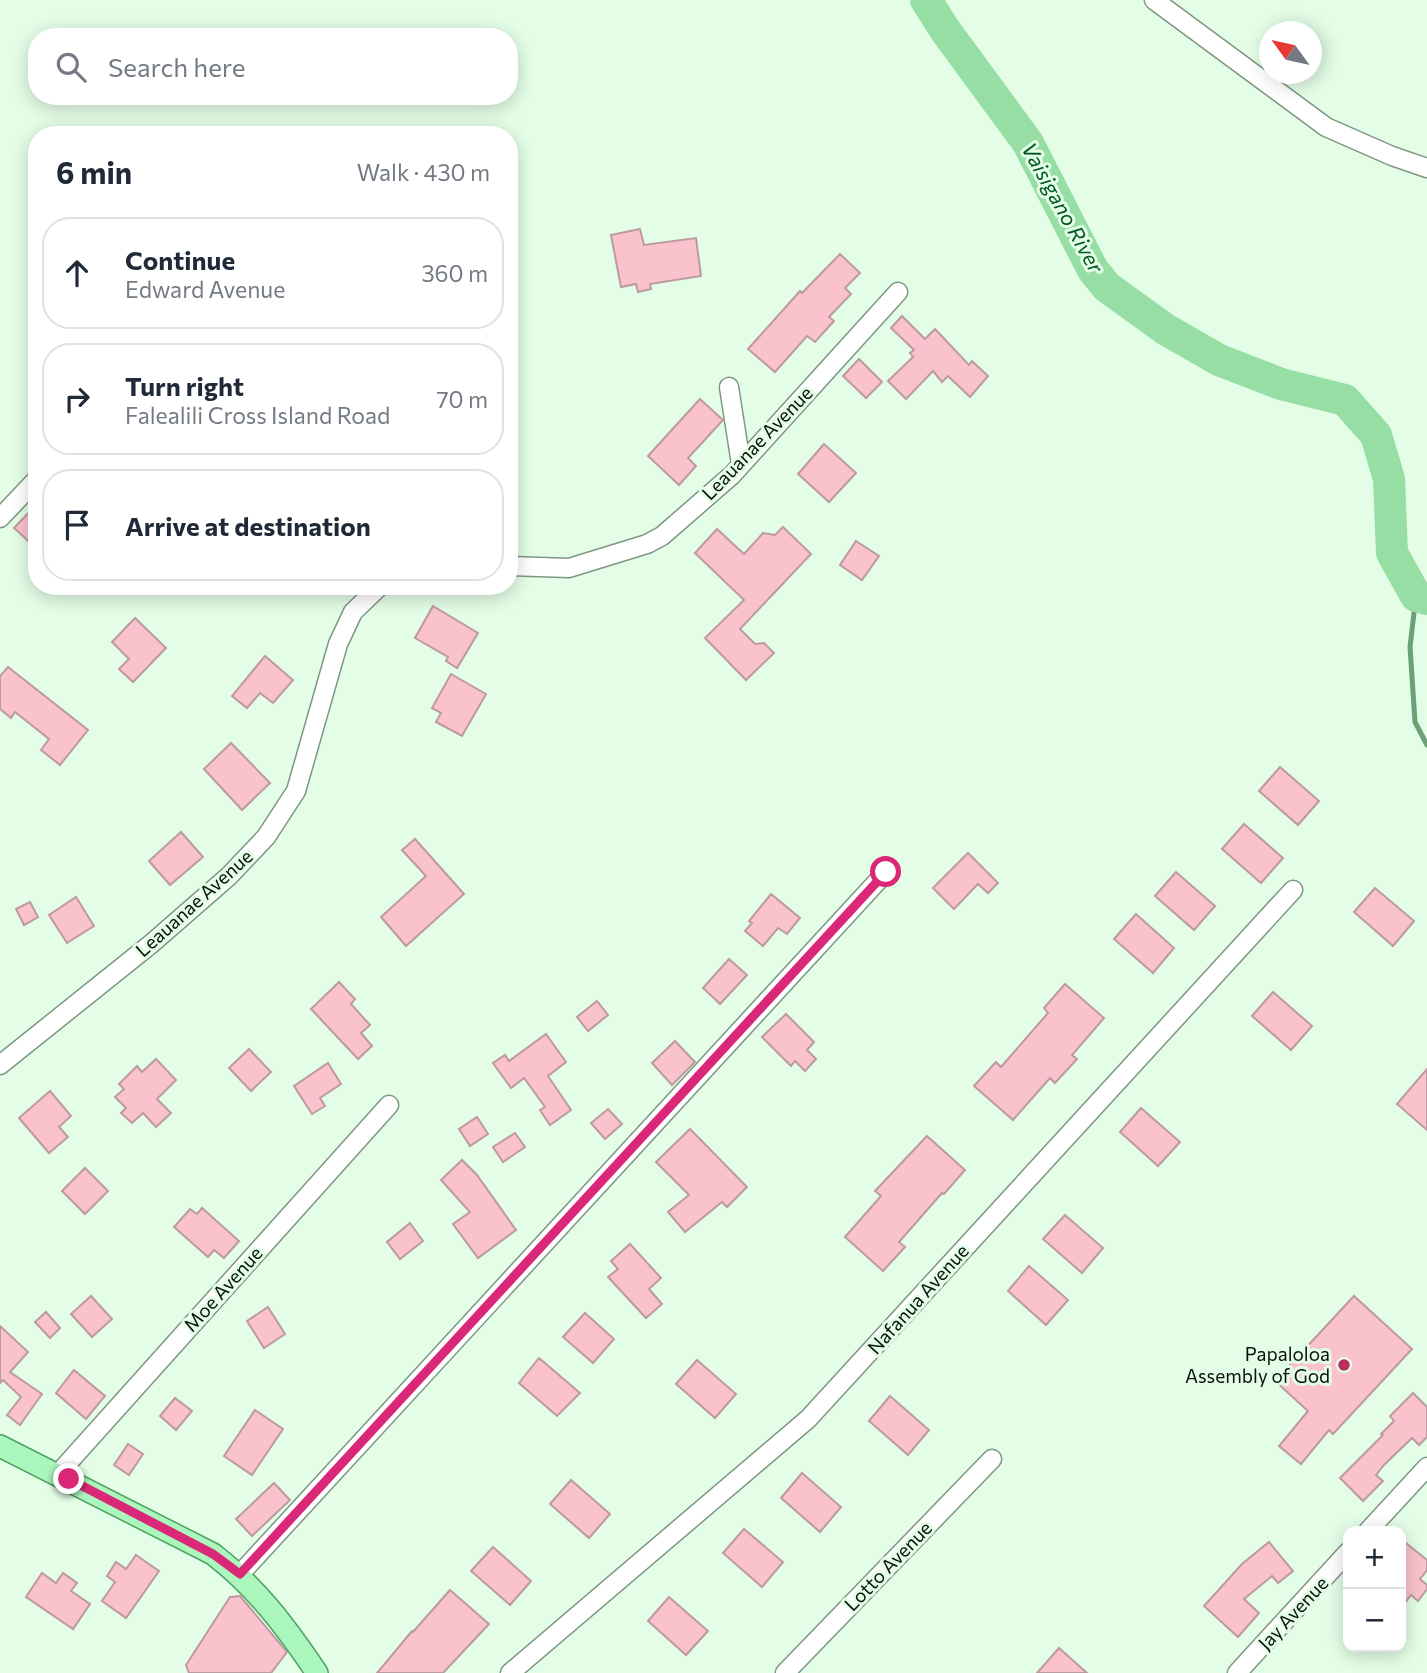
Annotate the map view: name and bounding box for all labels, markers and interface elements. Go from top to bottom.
north arrow [1259,21,1322,84]
search box [28,28,518,105]
icon: search [52,48,90,86]
text: Search here [108,51,246,82]
water label: Vaisigano River [1017,138,1110,277]
text: 6 min [56,153,132,190]
text: Walk · 430 m [357,158,490,186]
text: Continue [125,244,235,275]
icon: ahead [58,254,96,292]
text: 360 m [421,259,488,287]
text: Edward Avenue [125,275,285,303]
text: Turn right [125,370,244,401]
icon: right [58,380,96,418]
street label: Leauanae Avenue [697,381,817,504]
text: 70 m [436,385,488,413]
text: Falealili Cross Island Road [125,401,390,429]
icon: arrive [58,506,96,544]
text: Arrive at destination [125,510,371,541]
street label: Leauanae Avenue [131,844,257,961]
route start [870,856,901,887]
street label: Nafanua Avenue [862,1239,973,1358]
street label: Moe Avenue [178,1241,267,1336]
place label: Papaloloa Assembly of God [1185,1342,1330,1387]
marker: Papaloloa Assembly of God [1336,1357,1352,1373]
route end [53,1463,84,1494]
street label: Lotto Avenue [839,1516,936,1615]
map controls [1343,1526,1406,1652]
button: + [1343,1526,1406,1589]
street label: Jay Avenue [1253,1571,1332,1654]
button: − [1343,1589,1406,1652]

